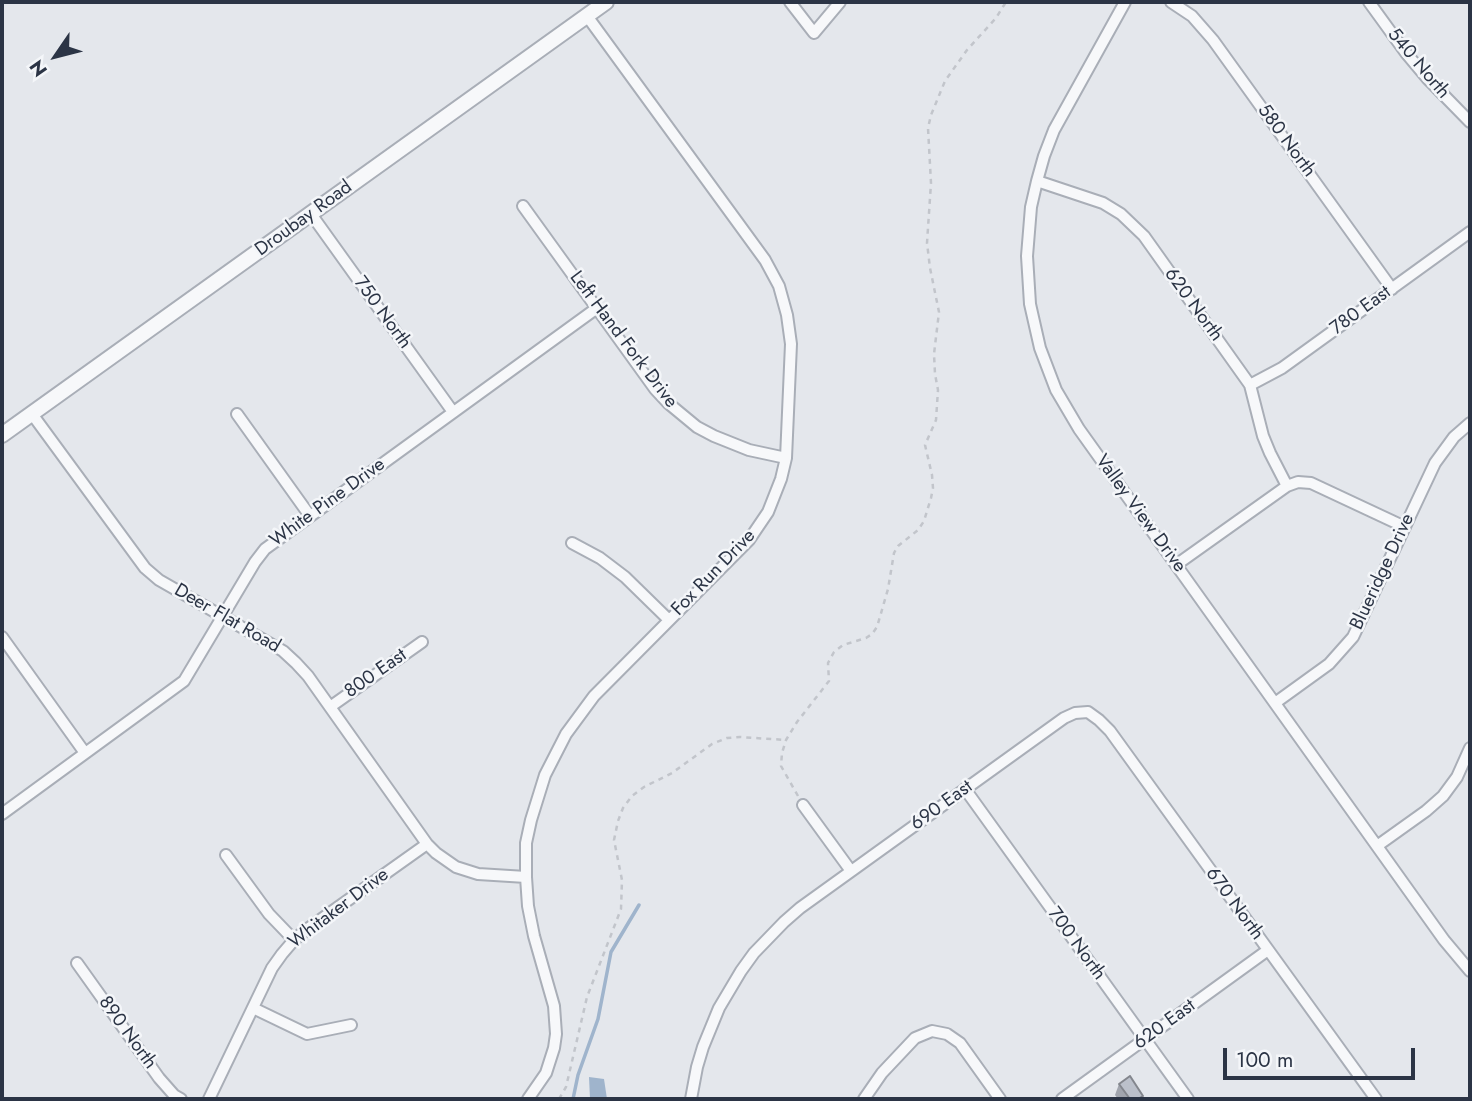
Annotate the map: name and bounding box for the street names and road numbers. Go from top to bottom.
street label: 540 North [1382,24,1454,104]
street label: 580 North [1252,100,1320,182]
street label: Droubay Road [251,176,357,262]
street label: 620 North [1159,264,1227,346]
street label: Left Hand Fork Drive [564,267,682,413]
street label: 750 North [348,272,416,354]
street label: 780 East [1326,281,1396,341]
street label: Valley View Drive [1090,451,1190,577]
street label: White Pine Drive [266,454,390,552]
street label: Blueridge Drive [1346,510,1420,634]
street label: Fox Run Drive [667,525,761,621]
street label: Deer Flat Road [170,579,284,659]
street label: 800 East [341,644,411,704]
street label: 690 East [907,776,977,836]
street label: 670 North [1200,863,1268,945]
street label: Whitaker Drive [284,864,394,954]
street label: 700 North [1042,903,1110,985]
street label: 890 North [93,992,161,1074]
street label: 620 East [1130,995,1200,1055]

